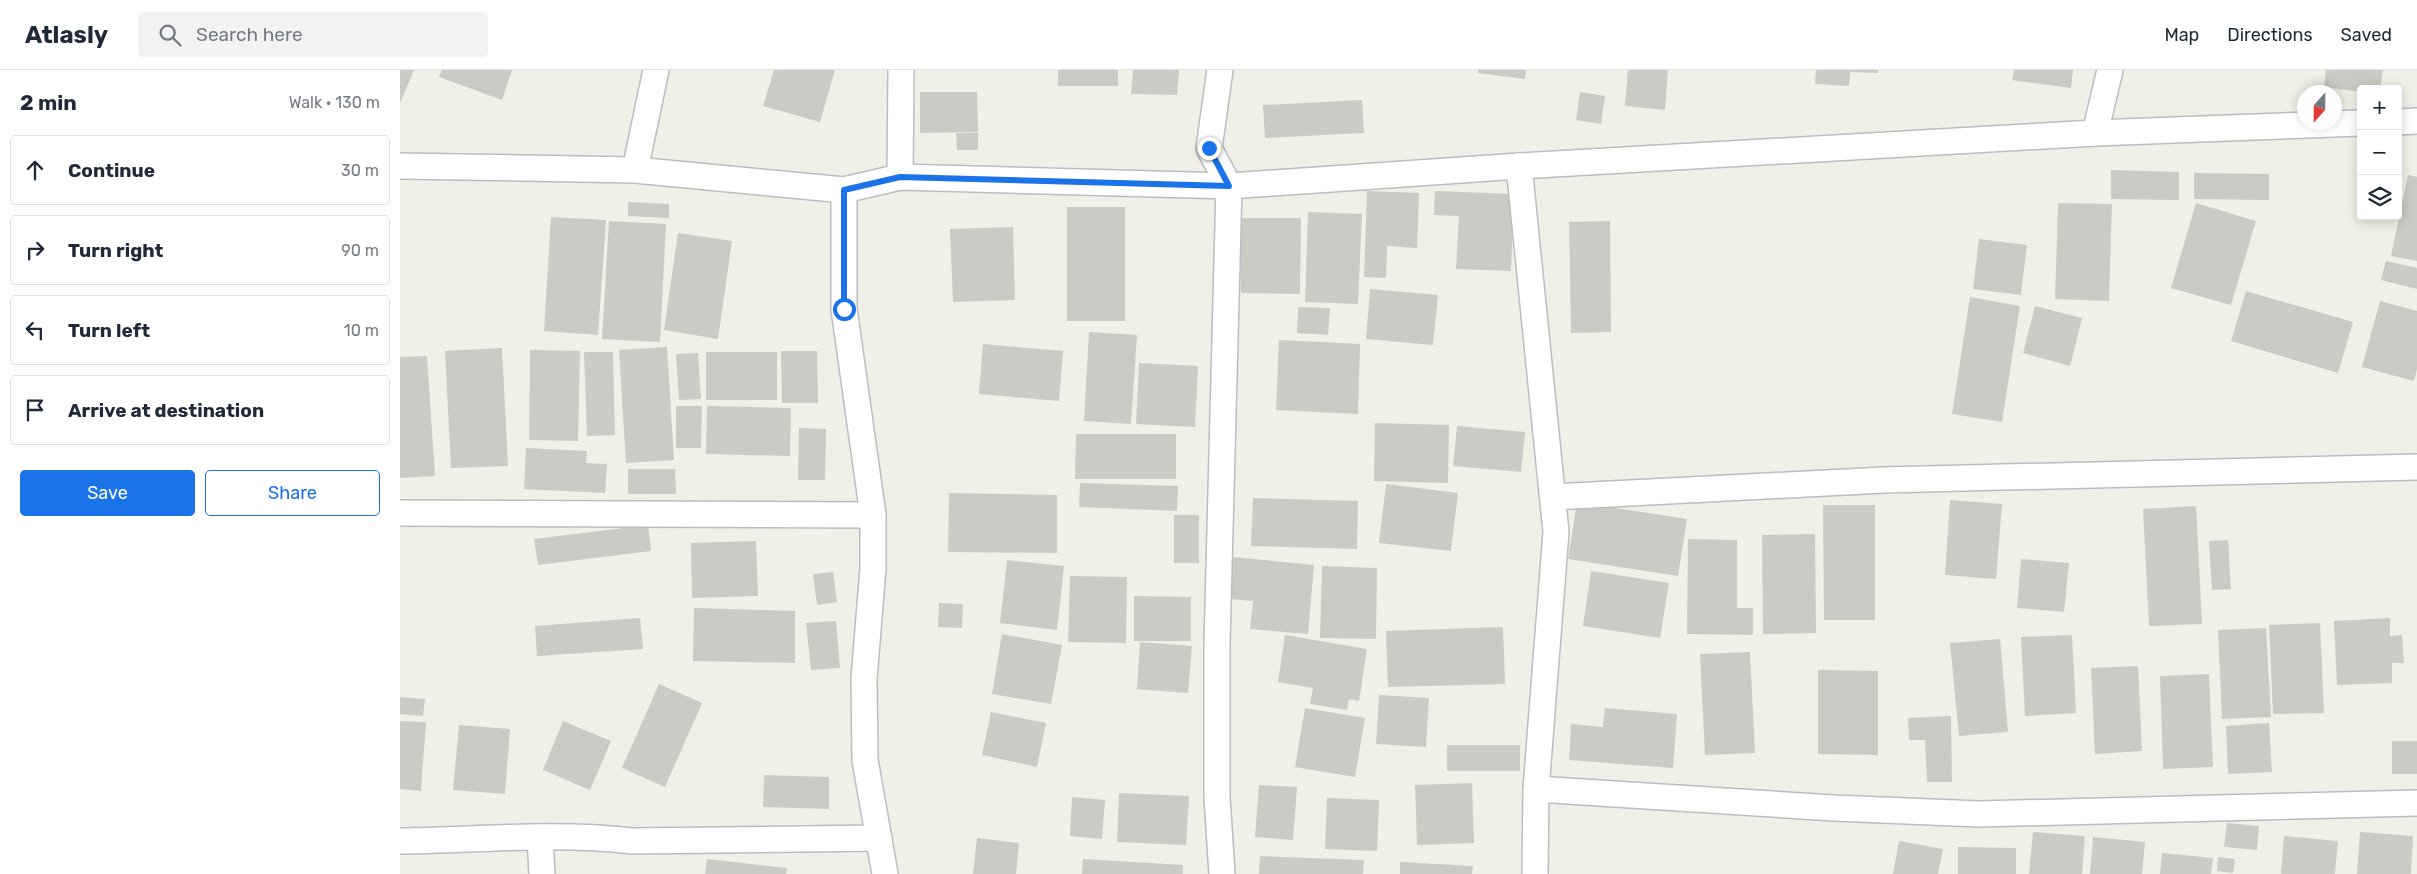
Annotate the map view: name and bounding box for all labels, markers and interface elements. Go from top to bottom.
search box [138,12,488,57]
text: Atlasly [25,21,108,49]
icon: search [156,21,184,49]
text: Search here [196,23,303,46]
text: Map [2164,24,2199,46]
text: Directions [2227,24,2313,46]
text: Saved [2341,24,2392,46]
north arrow [2297,85,2342,130]
map controls [2357,85,2402,220]
button: + [2357,85,2402,130]
text: 2 min [20,90,77,115]
text: Walk · 130 m [289,93,380,112]
button: − [2357,130,2402,175]
route end [1198,137,1221,160]
icon: ahead [21,156,49,184]
text: Continue [68,159,155,182]
text: 30 m [341,161,379,180]
button: layers [2357,175,2402,220]
icon: right [21,236,49,264]
text: Turn right [68,239,163,262]
text: 90 m [341,241,379,260]
route start [833,298,856,321]
icon: left [21,316,49,344]
text: Turn left [68,319,150,342]
text: 10 m [344,321,379,340]
icon: arrive [21,396,49,424]
text: Arrive at destination [68,399,264,422]
button: Save [20,470,195,516]
button: Share [205,470,380,516]

